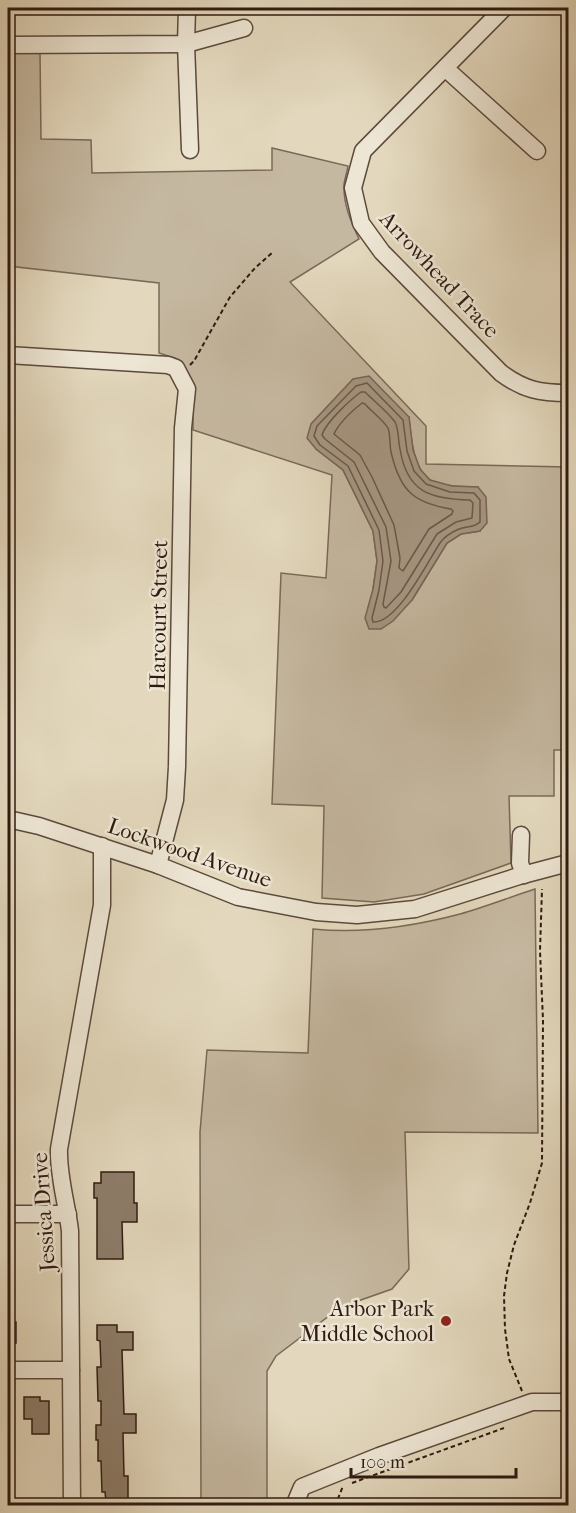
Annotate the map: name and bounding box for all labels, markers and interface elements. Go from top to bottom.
street label: Arrowhead Trace [373,205,505,343]
street label: Harcourt Street [145,540,173,690]
street label: Lockwood Avenue [104,813,275,893]
street label: Jessica Drive [27,1151,61,1274]
place label: Arbor Park Middle School [301,1296,435,1347]
marker: Arbor Park Middle School [439,1314,453,1328]
scale bar [351,1441,516,1479]
text: 100 m [360,1452,405,1473]

